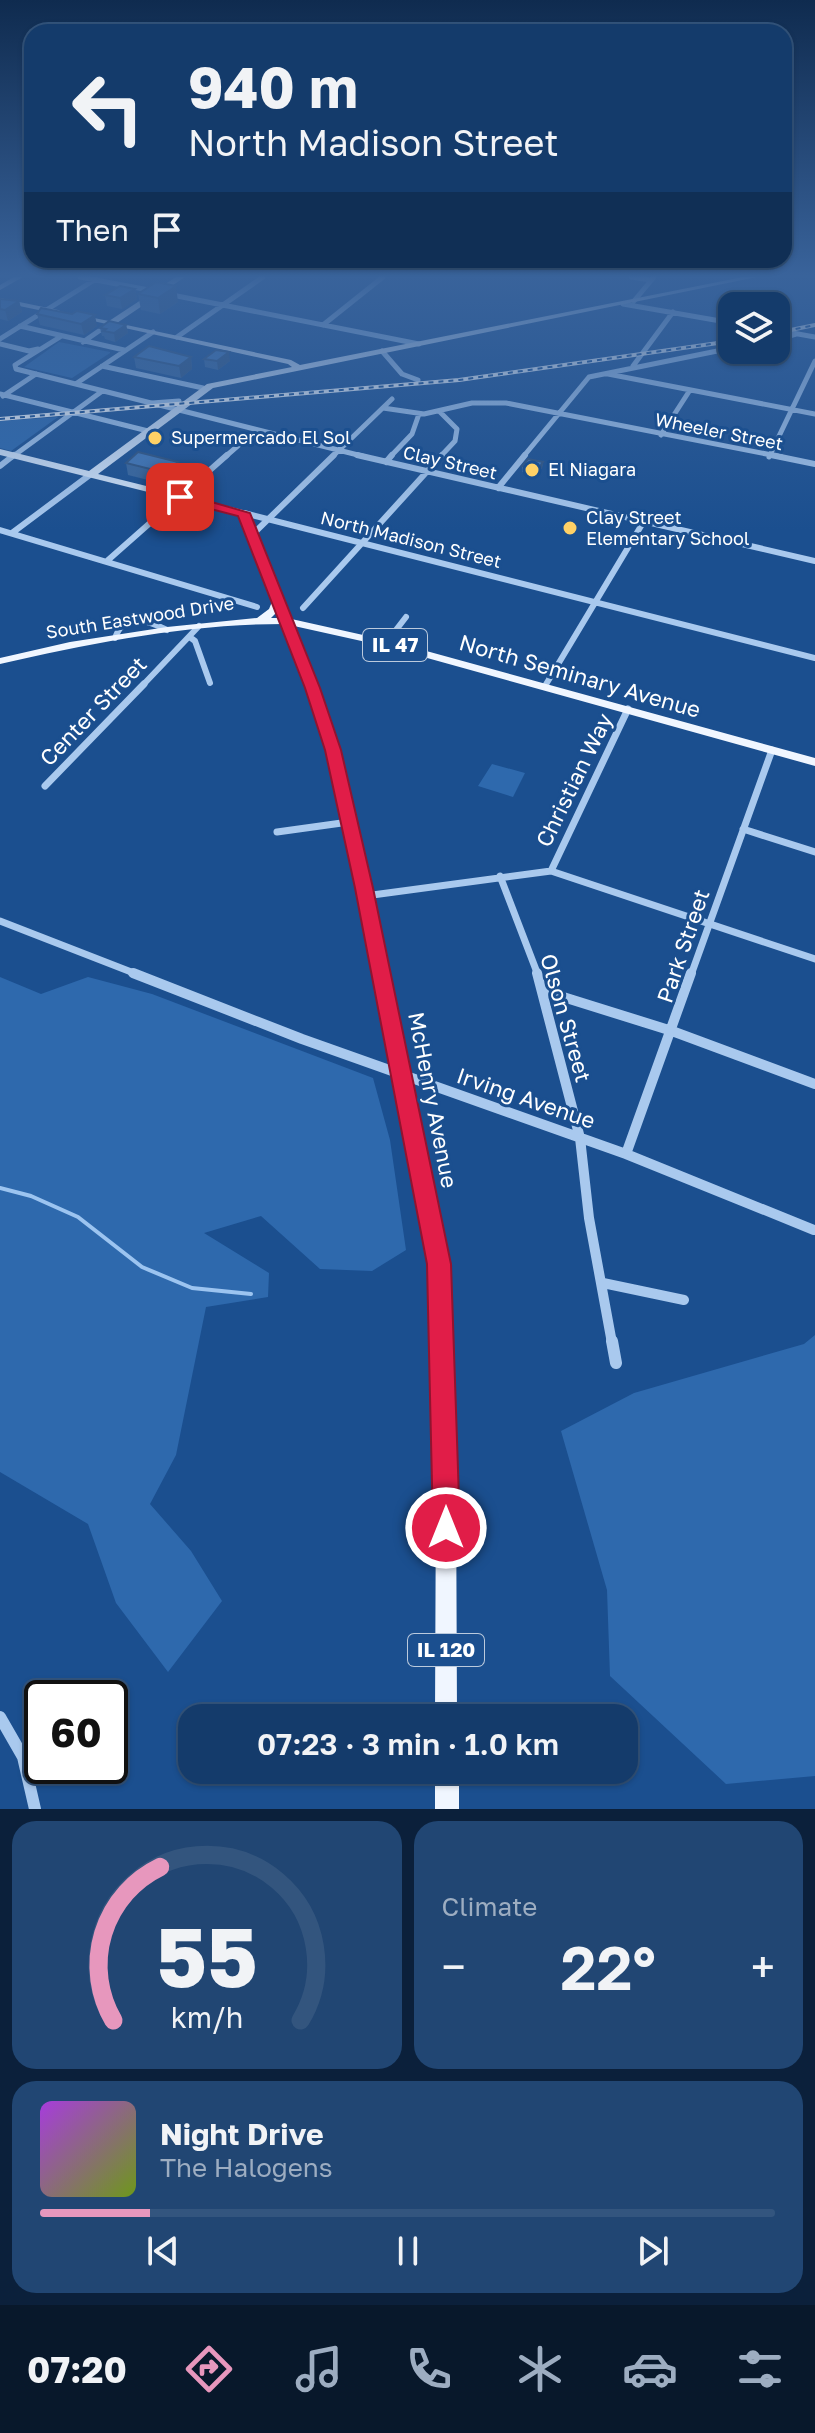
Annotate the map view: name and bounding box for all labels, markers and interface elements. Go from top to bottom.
text: 940 m [188,53,358,120]
icon: left [56,56,160,160]
text: North Madison Street [188,121,559,164]
icon: arrive [145,208,189,252]
text: Then [56,212,129,248]
map controls [718,292,790,364]
button: layers [718,292,790,364]
street label: Wheeler Street [653,408,785,454]
place label: Supermercado El Sol [171,426,351,448]
marker: Supermercado El Sol [146,429,164,447]
street label: Clay Street [401,441,499,484]
place label: El Niagara [548,458,636,480]
marker: El Niagara [523,461,541,479]
pin [146,463,214,531]
icon: arrive [158,475,202,519]
street label: North Madison Street [319,506,504,572]
place label: Clay Street Elementary School [586,506,750,549]
marker: Clay Street Elementary School [561,519,579,537]
street label: South Eastwood Drive [44,591,235,643]
street label: North Seminary Avenue [456,628,704,723]
road number: IL 47 [363,629,427,661]
street label: Center Street [34,650,152,771]
street label: Christian Way [530,709,618,851]
street label: Park Street [651,886,715,1006]
street label: Olson Street [535,951,598,1085]
street label: McHenry Avenue [403,1010,464,1190]
street label: Irving Avenue [453,1061,599,1134]
position arrow [404,1486,488,1570]
road number: IL 120 [408,1634,484,1666]
speed limit sign: 60 [24,1680,128,1784]
text: 07:23 · 3 min · 1.0 km [257,1726,559,1762]
text: Climate [442,1891,537,1922]
text: 55 [156,1905,258,2005]
text: 22° [561,1931,656,2003]
text: − [442,1940,466,1993]
text: + [751,1940,775,1993]
text: km/h [170,2000,243,2034]
text: Night Drive [160,2116,324,2152]
text: The Halogens [160,2152,333,2183]
icon: previous [141,2229,185,2273]
icon: pause [386,2229,430,2273]
icon: next [631,2229,675,2273]
icon: directions [181,2341,237,2397]
icon: music [291,2341,347,2397]
icon: phone [401,2341,457,2397]
icon: climate [512,2341,568,2397]
icon: car [622,2341,678,2397]
icon: filters [732,2341,788,2397]
text: 07:20 [27,2348,127,2391]

